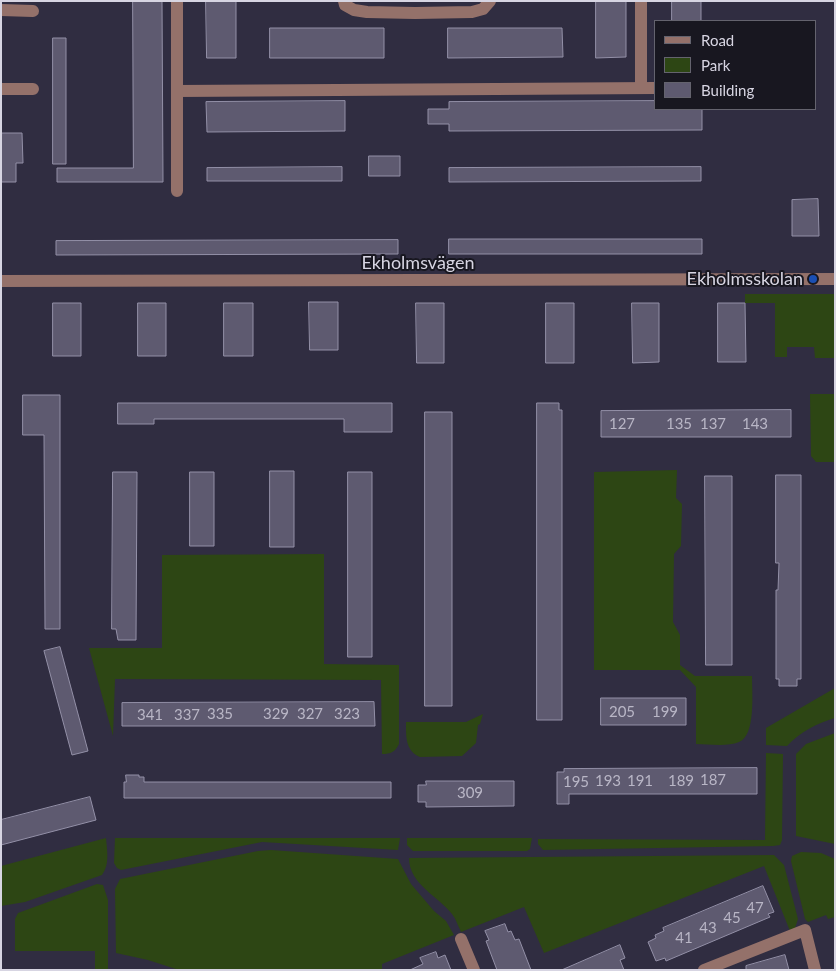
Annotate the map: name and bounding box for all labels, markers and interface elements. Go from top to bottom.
legend [654,20,816,110]
text: Road [701,31,734,49]
text: Park [701,56,730,74]
text: Building [701,81,754,99]
street label: Ekholmsvägen [361,252,475,274]
place label: Ekholmsskolan [687,268,803,290]
marker: Ekholmsskolan [807,273,819,285]
house number: 127 [609,415,635,433]
house number: 135 [666,415,692,433]
house number: 137 [700,415,726,433]
house number: 143 [742,415,768,433]
house number: 205 [609,703,635,721]
house number: 199 [652,703,678,721]
house number: 335 [207,705,233,723]
house number: 329 [263,705,289,723]
house number: 327 [297,705,323,723]
house number: 323 [334,705,360,723]
house number: 341 [137,706,163,724]
house number: 337 [174,706,200,724]
house number: 187 [700,771,726,789]
house number: 193 [595,772,621,790]
house number: 191 [627,772,653,790]
house number: 189 [668,772,694,790]
house number: 195 [563,773,589,791]
house number: 309 [457,784,483,802]
house number: 47 [746,899,764,917]
house number: 45 [723,909,741,927]
house number: 43 [699,919,717,937]
house number: 41 [675,929,693,947]

